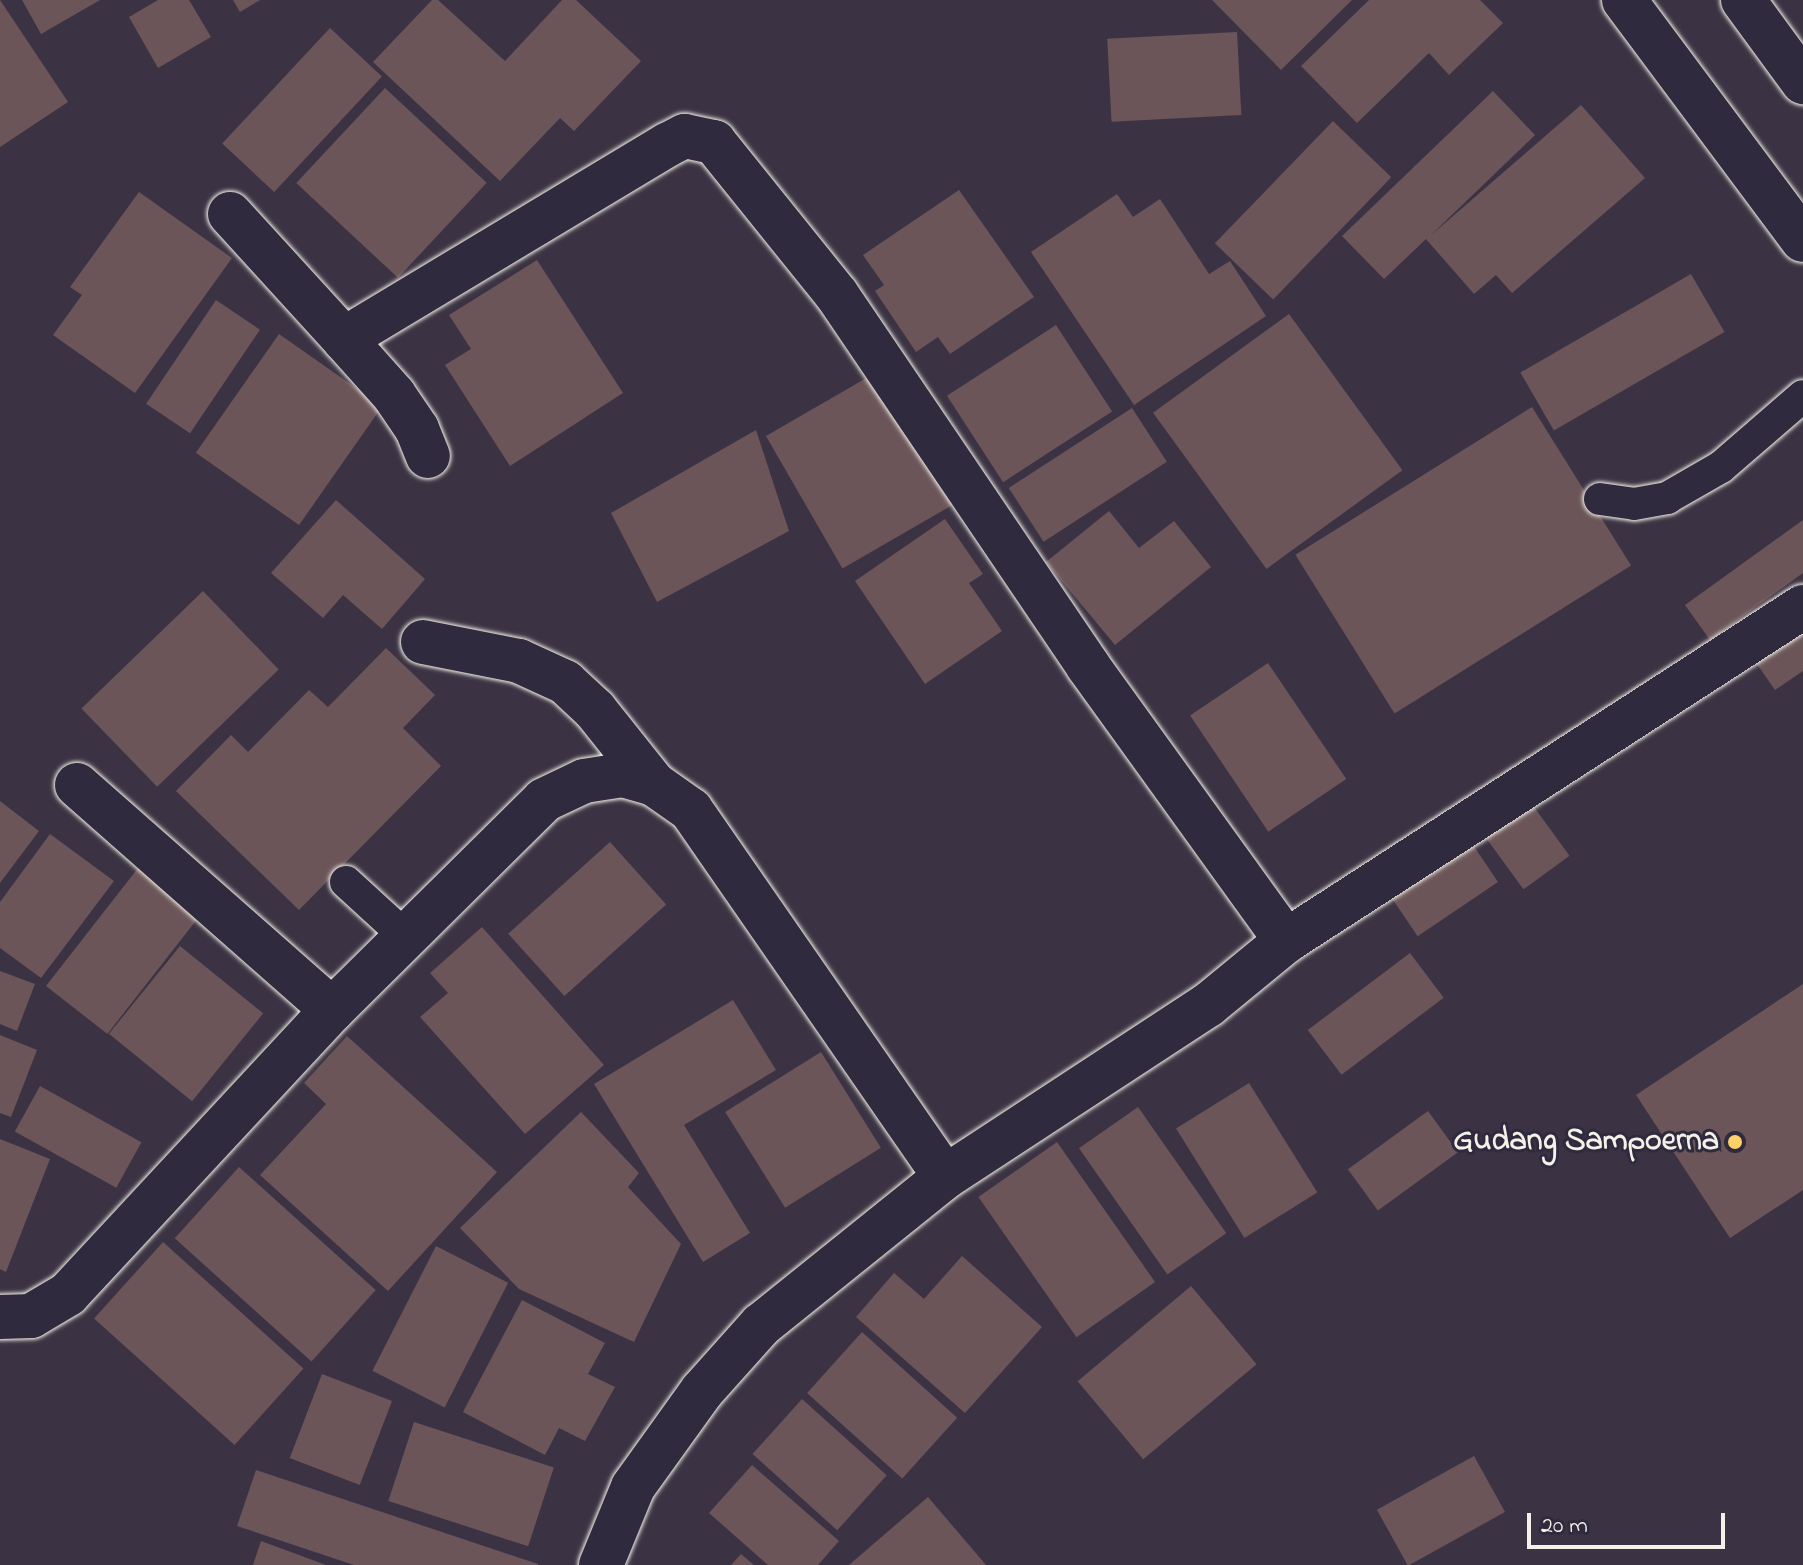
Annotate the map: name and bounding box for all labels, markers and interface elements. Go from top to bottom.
place label: Gudang Sampoerna [1453,1123,1719,1161]
marker: Gudang Sampoerna [1726,1133,1744,1151]
scale bar [1531,1497,1729,1547]
text: 20 m [1541,1509,1588,1544]

